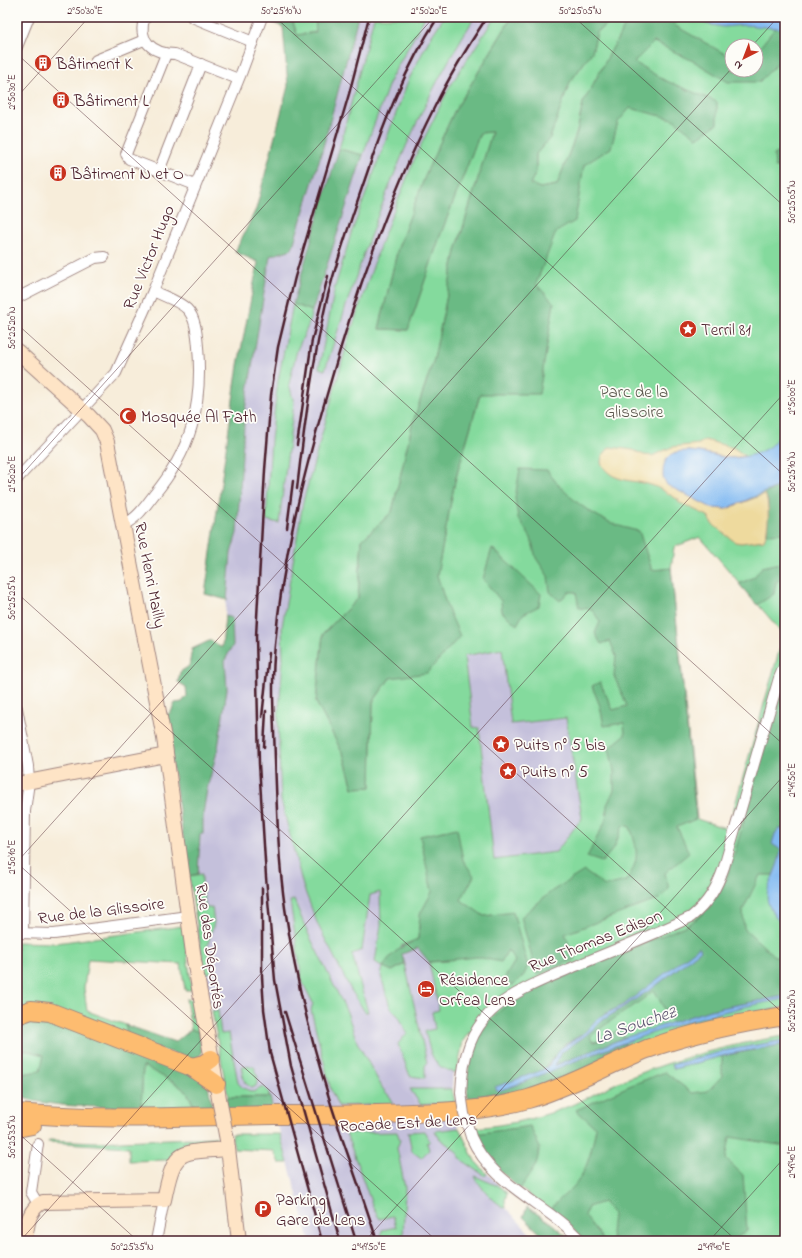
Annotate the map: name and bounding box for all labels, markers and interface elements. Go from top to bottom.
text: 2°50'30"E [67,4,103,19]
text: 50°25'10"N [260,4,302,19]
text: 2°50'20"E [411,4,447,19]
text: 50°25'05"N [558,4,602,19]
north arrow [724,38,764,78]
place label: Bâtiment K [55,52,134,77]
building icon: Bâtiment K [33,53,53,73]
text: N [730,56,746,73]
text: 2°50'30"E [5,74,20,110]
place label: Bâtiment L [73,89,150,114]
building icon: Bâtiment L [51,90,71,110]
place label: Bâtiment N et O [70,162,184,187]
building icon: Bâtiment N et O [48,163,68,183]
text: 50°25'05"N [785,180,800,224]
street label: Rue Victor Hugo [117,202,184,314]
text: 50°25'20"N [5,306,20,349]
place label: Terril 81 [701,318,751,343]
place icon: Terril 81 [678,319,698,339]
text: 2°50'00"E [785,379,800,415]
park label: Parc de la Glissoire [600,380,668,425]
place label: Mosquée Al Fath [141,405,257,430]
mosque icon: Mosquée Al Fath [118,406,138,426]
text: 50°25'10"N [785,451,800,493]
text: 2°50'20"E [5,456,20,492]
street label: Rue Henri Mailly [126,520,172,630]
text: 50°25'25"N [5,576,20,620]
place label: Puits n° 5 bis [514,733,606,758]
place icon: Puits n° 5 bis [491,734,511,754]
place label: Puits n° 5 [521,760,588,785]
place icon: Puits n° 5 [498,761,518,781]
text: 2°49'50"E [785,763,800,797]
text: 2°50'10"E [5,840,20,874]
street label: Rue des Déportés [188,882,231,1011]
street label: Rue de la Glissoire [36,891,166,932]
street label: Rue Thomas Edison [525,903,666,980]
place label: Résidence Orfea Lens [439,968,515,1013]
hotel icon: Résidence Orfea Lens [416,979,436,999]
text: 50°25'20"N [785,989,800,1032]
water label: La Souchez [592,999,681,1052]
street label: Rocade Est de Lens [339,1107,477,1140]
text: 50°25'35"N [5,1115,20,1159]
text: 2°49'40"E [785,1146,800,1178]
place label: Parking Gare de Lens [276,1188,365,1233]
parking icon: Parking Gare de Lens [253,1199,273,1219]
text: 50°25'35"N [110,1240,154,1255]
text: 2°49'50"E [352,1240,386,1255]
text: 2°49'40"E [698,1240,730,1255]

